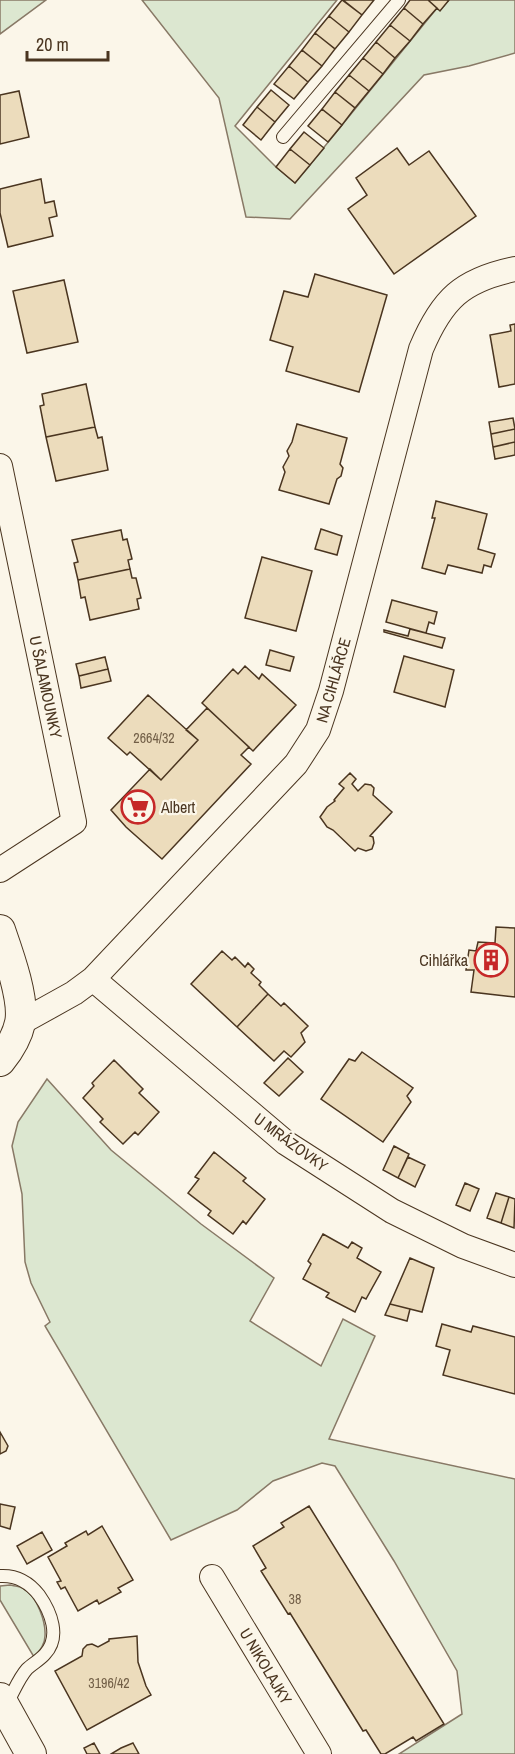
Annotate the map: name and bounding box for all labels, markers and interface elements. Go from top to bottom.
scale bar [27,24,108,62]
text: 20 m [36,32,69,57]
street label: U ŠALAMOUNKY [24,634,68,741]
street label: NA CIHLÁŘCE [310,635,356,725]
house number: 2664/32 [133,729,175,747]
supermarket icon: Albert [120,789,156,825]
place label: Albert [160,796,196,818]
building icon: Cihlářka [473,942,509,978]
place label: Cihlářka [419,949,469,971]
street label: U MRÁZOVKY [249,1108,333,1177]
house number: 38 [289,1590,301,1608]
street label: U NIKOLAJKY [235,1624,298,1708]
house number: 3196/42 [88,1674,130,1692]

